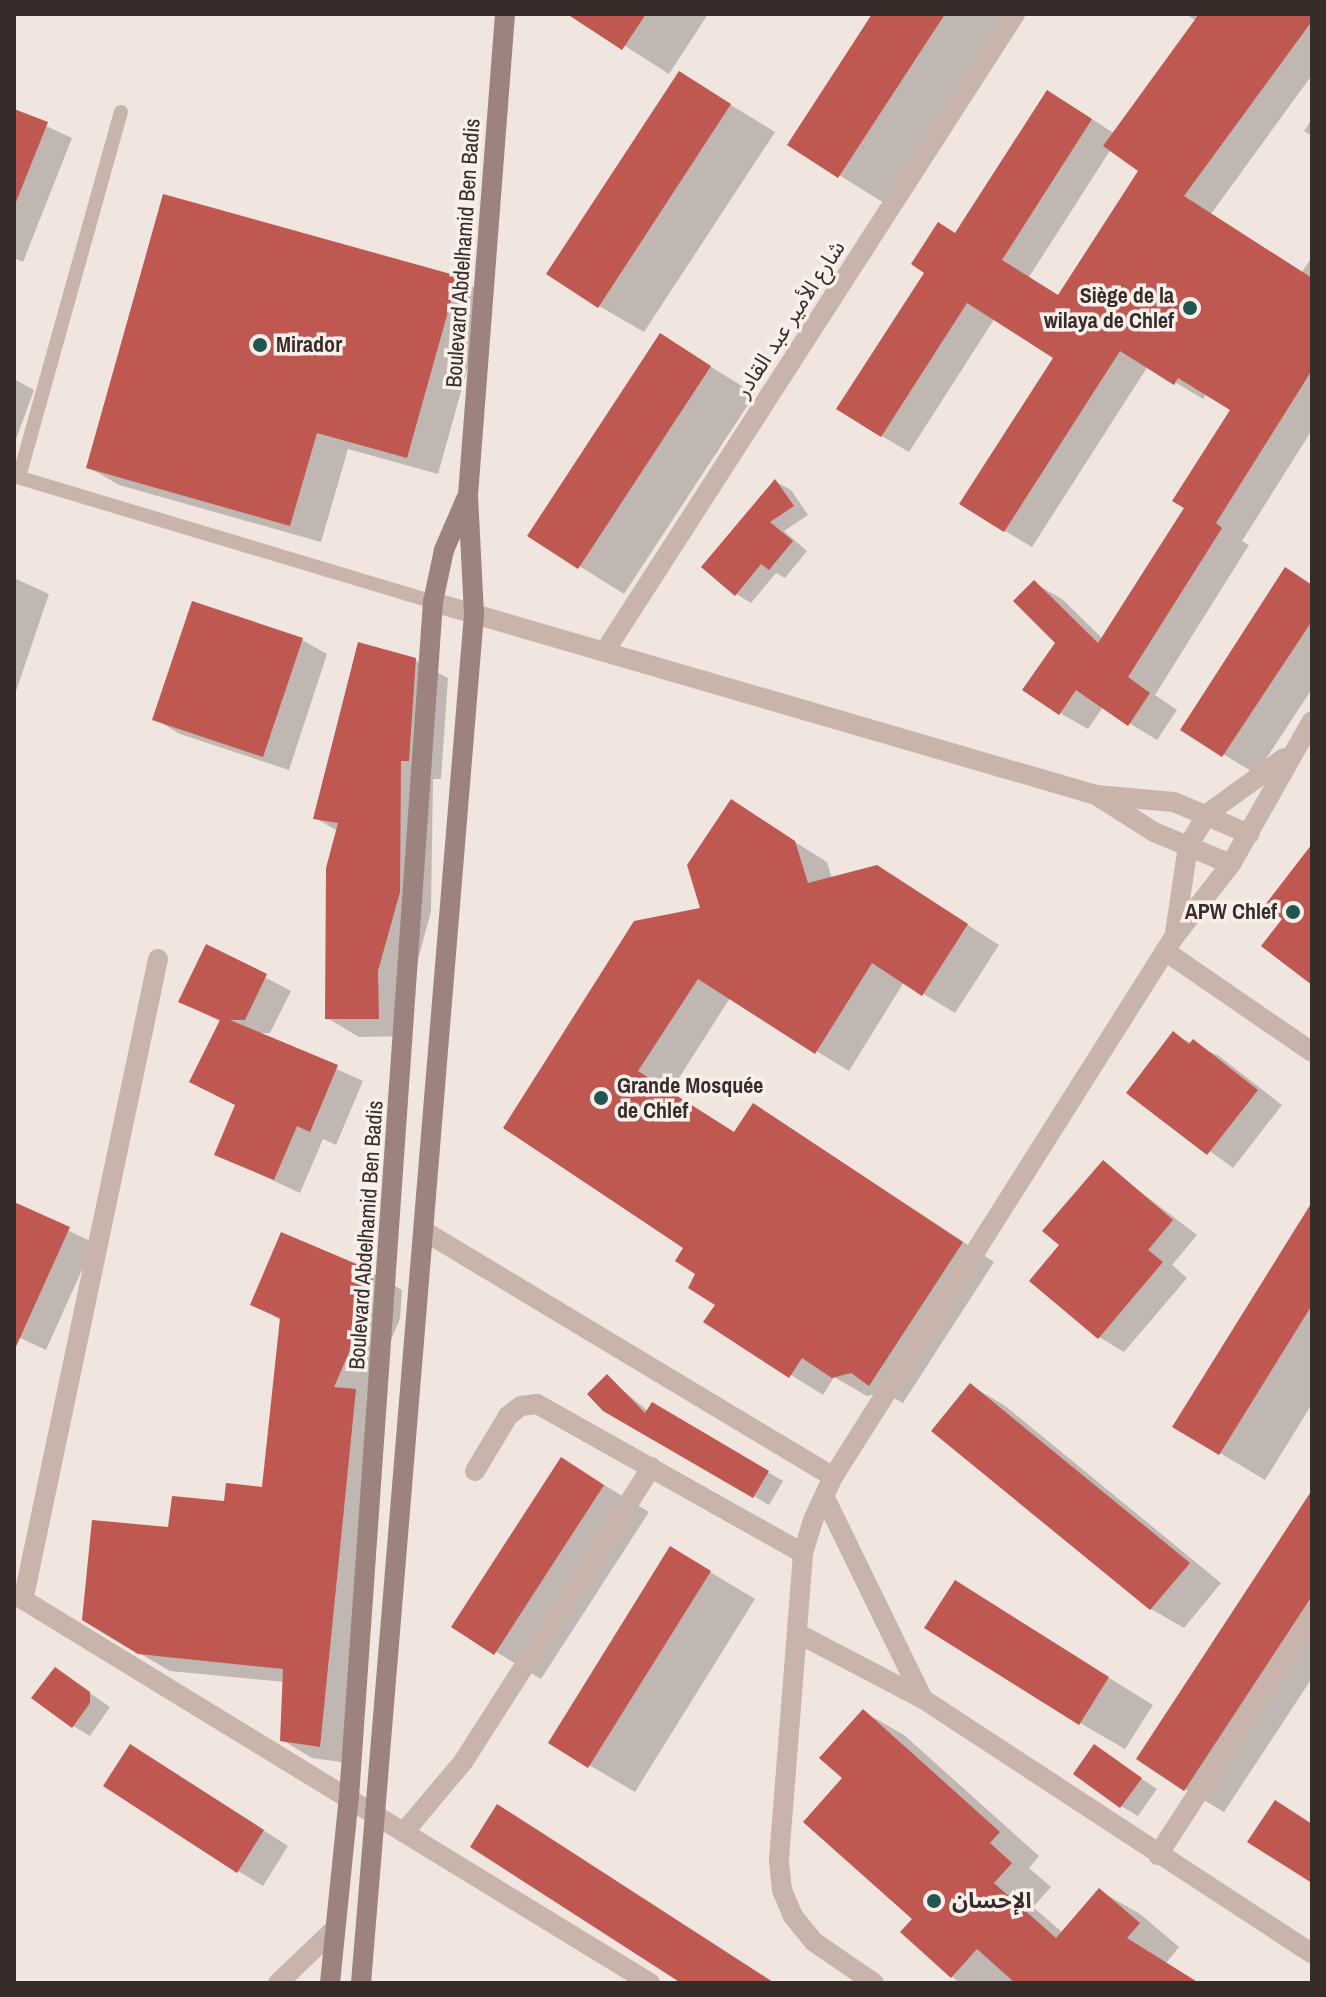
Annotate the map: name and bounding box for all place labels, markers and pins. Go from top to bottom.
place label: Siège de la wilaya de Chlef [1044,282,1174,334]
marker: Siège de la wilaya de Chlef [1181,299,1199,317]
place label: Mirador [276,332,342,358]
marker: Mirador [251,336,269,354]
place label: APW Chlef [1185,899,1277,925]
marker: APW Chlef [1284,903,1302,921]
place label: Grande Mosquée de Chlef [617,1072,763,1124]
marker: Grande Mosquée de Chlef [592,1089,610,1107]
place label: الإحسان [952,1888,1031,1914]
marker: الإحسان [923,1890,945,1912]

